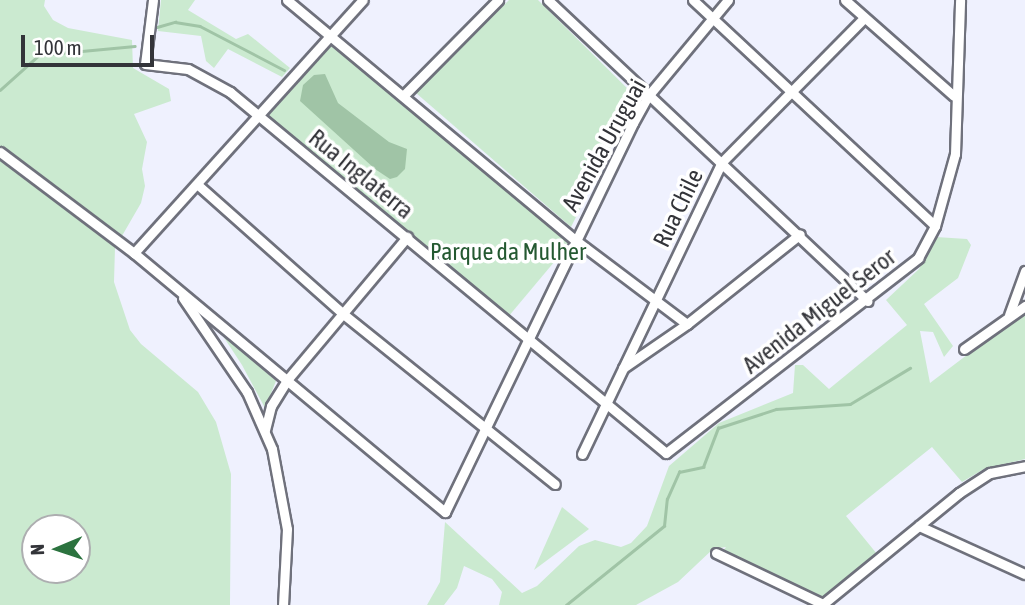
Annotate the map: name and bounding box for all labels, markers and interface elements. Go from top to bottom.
scale bar [24,21,158,65]
text: 100 m [34,35,82,59]
street label: Avenida Uruguai [556,74,652,216]
street label: Rua Inglaterra [303,123,419,225]
street label: Rua Chile [647,164,709,252]
park label: Parque da Mulher [430,238,586,266]
street label: Avenida Miguel Seror [737,242,901,380]
north arrow [21,514,91,584]
text: N [26,544,48,556]

